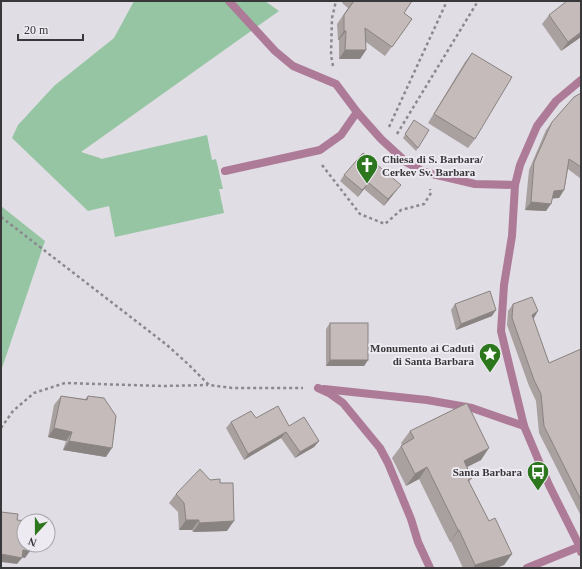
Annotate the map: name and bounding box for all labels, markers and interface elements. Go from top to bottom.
scale bar [18,16,83,42]
text: 20 m [24,23,49,37]
church icon: Chiesa di S. Barbara/ Cerkev Sv. Barbara [354,152,380,185]
place label: Chiesa di S. Barbara/ Cerkev Sv. Barbara [382,153,484,178]
place icon: Monumento ai Caduti di Santa Barbara [477,341,503,374]
place label: Monumento ai Caduti di Santa Barbara [370,342,474,367]
bus stop icon: Santa Barbara [525,459,551,492]
place label: Santa Barbara [453,466,522,478]
north arrow [16,513,56,553]
text: N [27,535,38,549]

